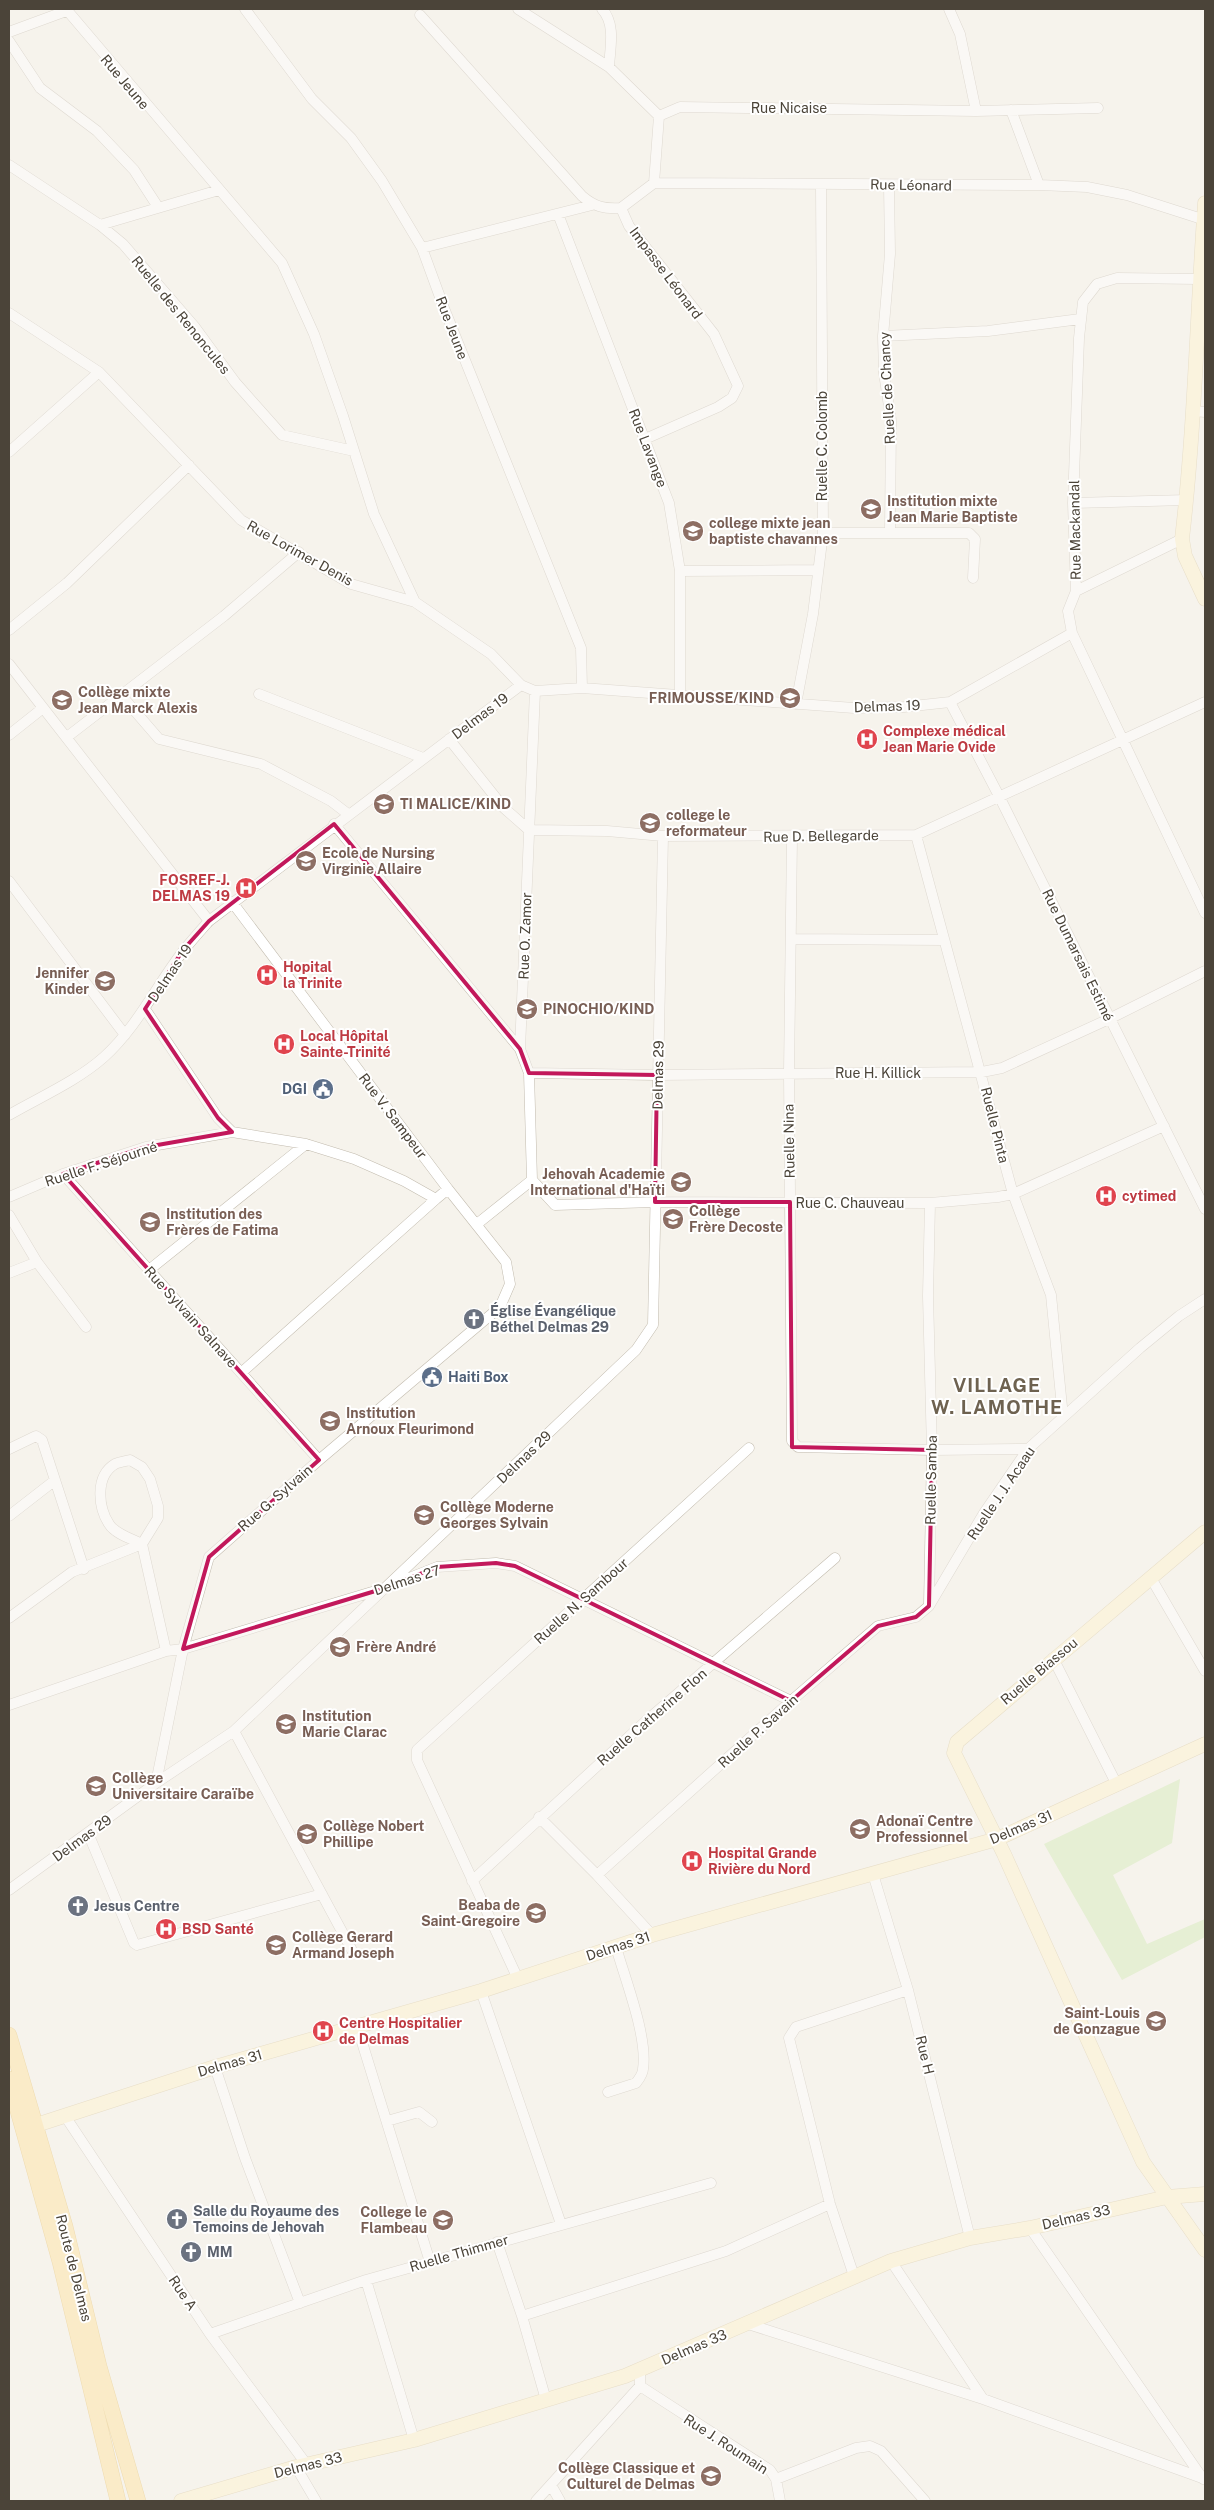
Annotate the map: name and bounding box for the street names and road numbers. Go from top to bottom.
street label: Rue Jeune [98,51,152,113]
street label: Rue Nicaise [751,100,827,116]
street label: Rue Léonard [870,176,952,194]
street label: Impasse Léonard [626,224,706,322]
street label: Ruelle des Renoncules [129,253,233,377]
street label: Rue Jeune [433,294,471,362]
street label: Ruelle de Chancy [876,331,898,445]
street label: Ruelle C. Colomb [814,391,830,501]
street label: Rue Lavange [626,406,670,490]
street label: Rue Mackandal [1066,480,1084,580]
street label: Rue Lorimer Denis [244,517,356,589]
street label: Delmas 19 [449,689,512,742]
street label: Delmas 19 [854,697,921,715]
street label: Rue D. Bellegarde [763,827,879,845]
street label: Rue Dumarsais Estimé [1039,886,1117,1024]
street label: Rue O. Zamor [515,892,535,980]
street label: Delmas 19 [145,941,195,1005]
street label: Delmas 29 [649,1040,667,1110]
street label: Rue H. Killick [835,1065,921,1081]
street label: Rue V. Sampeur [356,1070,430,1162]
street label: Ruelle Pinta [978,1085,1012,1165]
street label: Ruelle Nina [780,1104,798,1178]
street label: Ruelle F. Séjourné [43,1138,159,1190]
street label: Rue C. Chauveau [796,1195,904,1211]
street label: Rue Sylvain Salnave [141,1263,241,1371]
street label: Delmas 29 [494,1427,555,1487]
street label: Ruelle Samba [922,1435,940,1525]
street label: Ruelle J. J. Acaau [964,1443,1038,1543]
street label: Rue G. Sylvain [235,1462,315,1534]
street label: Ruelle N. Sambour [531,1555,631,1647]
street label: Delmas 27 [372,1562,442,1598]
street label: Ruelle Biassou [997,1634,1081,1708]
street label: Ruelle Catherine Flon [594,1665,710,1769]
street label: Ruelle P. Savain [715,1691,801,1771]
street label: Delmas 31 [987,1807,1055,1847]
street label: Delmas 29 [49,1811,115,1865]
street label: Delmas 31 [584,1928,652,1964]
street label: Rue H [912,2034,938,2076]
street label: Delmas 31 [196,2046,264,2080]
street label: Delmas 33 [1040,2201,1112,2233]
street label: Route de Delmas [53,2213,95,2323]
street label: Ruelle Thimmer [408,2231,510,2275]
street label: Rue A [166,2272,200,2314]
street label: Delmas 33 [659,2326,729,2368]
street label: Rue J. Roumain [681,2411,771,2477]
street label: Delmas 33 [272,2449,344,2481]

